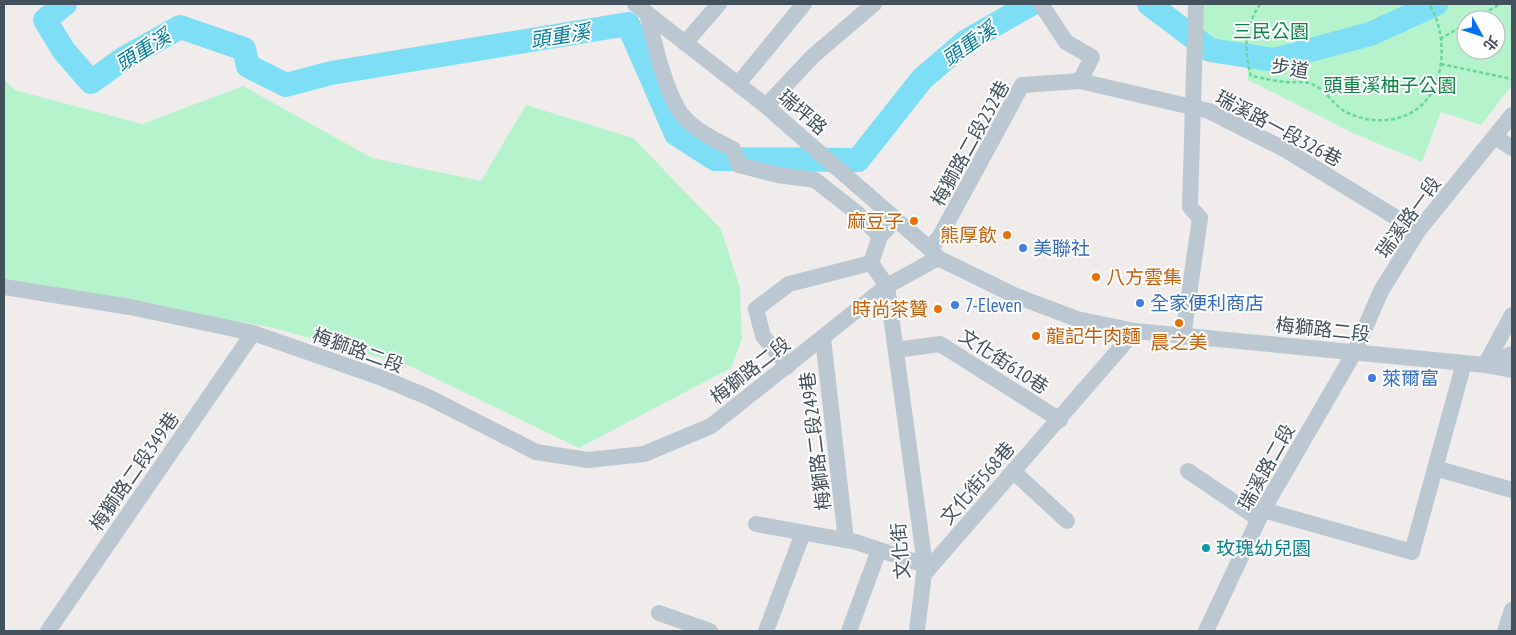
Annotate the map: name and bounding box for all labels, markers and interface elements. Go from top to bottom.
north arrow [1456,10,1506,60]
water label: 頭重溪 [937,14,1003,72]
water label: 頭重溪 [528,18,595,54]
park label: 三民公園 [1233,19,1309,43]
water label: 頭重溪 [111,21,178,77]
text: 北 [1480,32,1502,55]
street label: 步道 [1269,53,1311,83]
park label: 頭重溪柚子公園 [1323,73,1457,97]
street label: 梅獅路二段232巷 [926,76,1014,210]
street label: 瑞坪路 [774,84,832,140]
street label: 瑞溪路一段326巷 [1212,85,1346,171]
street label: 瑞溪路一段 [1370,172,1446,262]
place label: 麻豆子 [847,209,904,233]
marker: 麻豆子 [908,215,920,227]
place label: 熊厚飲 [940,223,997,247]
marker: 熊厚飲 [1001,229,1013,241]
place label: 美聯社 [1033,236,1090,260]
marker: 美聯社 [1017,242,1029,254]
place label: 八方雲集 [1106,265,1182,289]
marker: 八方雲集 [1090,271,1102,283]
place label: 全家便利商店 [1150,291,1264,315]
place label: 7-Eleven [965,293,1022,317]
place label: 時尚茶贊 [852,297,928,321]
marker: 全家便利商店 [1134,297,1146,309]
marker: 7-Eleven [949,299,961,311]
marker: 時尚茶贊 [932,303,944,315]
street label: 梅獅路二段 [1274,312,1372,346]
marker: 晨之美 [1173,317,1185,329]
street label: 梅獅路二段 [309,322,407,378]
street label: 文化街610巷 [955,323,1053,399]
place label: 龍記牛肉麵 [1046,324,1141,348]
marker: 龍記牛肉麵 [1030,330,1042,342]
place label: 晨之美 [1150,330,1208,354]
street label: 梅獅路二段 [705,331,795,409]
place label: 萊爾富 [1382,366,1439,390]
street label: 梅獅路二段249巷 [795,370,835,512]
marker: 萊爾富 [1366,372,1378,384]
street label: 梅獅路二段349巷 [84,407,184,535]
street label: 瑞溪路二段 [1232,420,1300,514]
street label: 文化街568巷 [935,437,1019,529]
street label: 文化街 [886,522,914,580]
place label: 玫瑰幼兒園 [1216,536,1311,560]
marker: 玫瑰幼兒園 [1200,542,1212,554]

